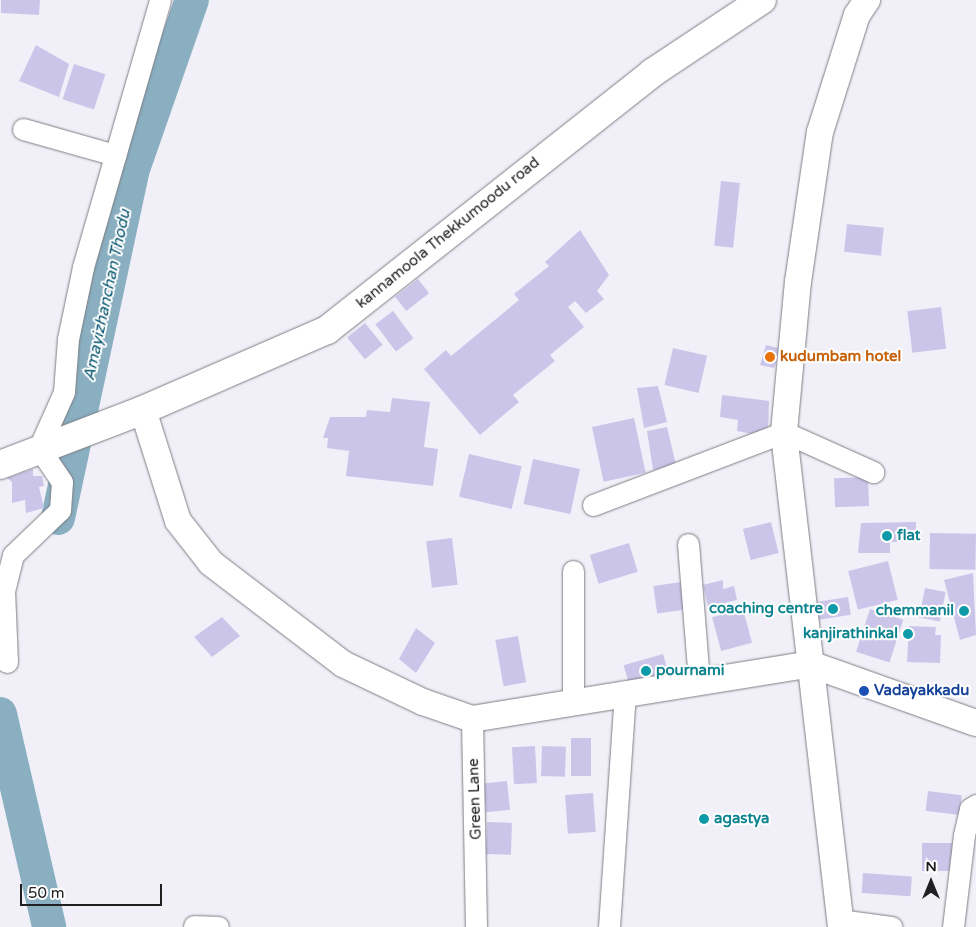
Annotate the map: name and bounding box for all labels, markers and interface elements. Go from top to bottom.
street label: kannamoola Thekkumoodu road [353,153,543,313]
water label: Amayizhanchan Thodu [79,208,135,382]
place label: kudumbam hotel [780,348,901,366]
marker: kudumbam hotel [764,351,776,363]
place label: flat [897,527,921,545]
marker: flat [881,530,893,542]
place label: coaching centre [709,600,823,618]
place label: chemmanil [876,602,954,620]
marker: coaching centre [827,603,839,615]
marker: chemmanil [958,605,970,617]
place label: kanjirathinkal [803,625,898,643]
marker: kanjirathinkal [902,628,914,640]
place label: pournami [656,662,725,680]
marker: pournami [640,665,652,677]
place label: Vadayakkadu [874,682,969,700]
marker: Vadayakkadu [858,685,870,697]
street label: Green Lane [465,758,485,840]
place label: agastya [714,810,770,828]
marker: agastya [698,813,710,825]
north arrow [906,857,956,907]
text: N [925,858,937,875]
scale bar [22,874,165,906]
text: 50 m [28,884,65,902]

